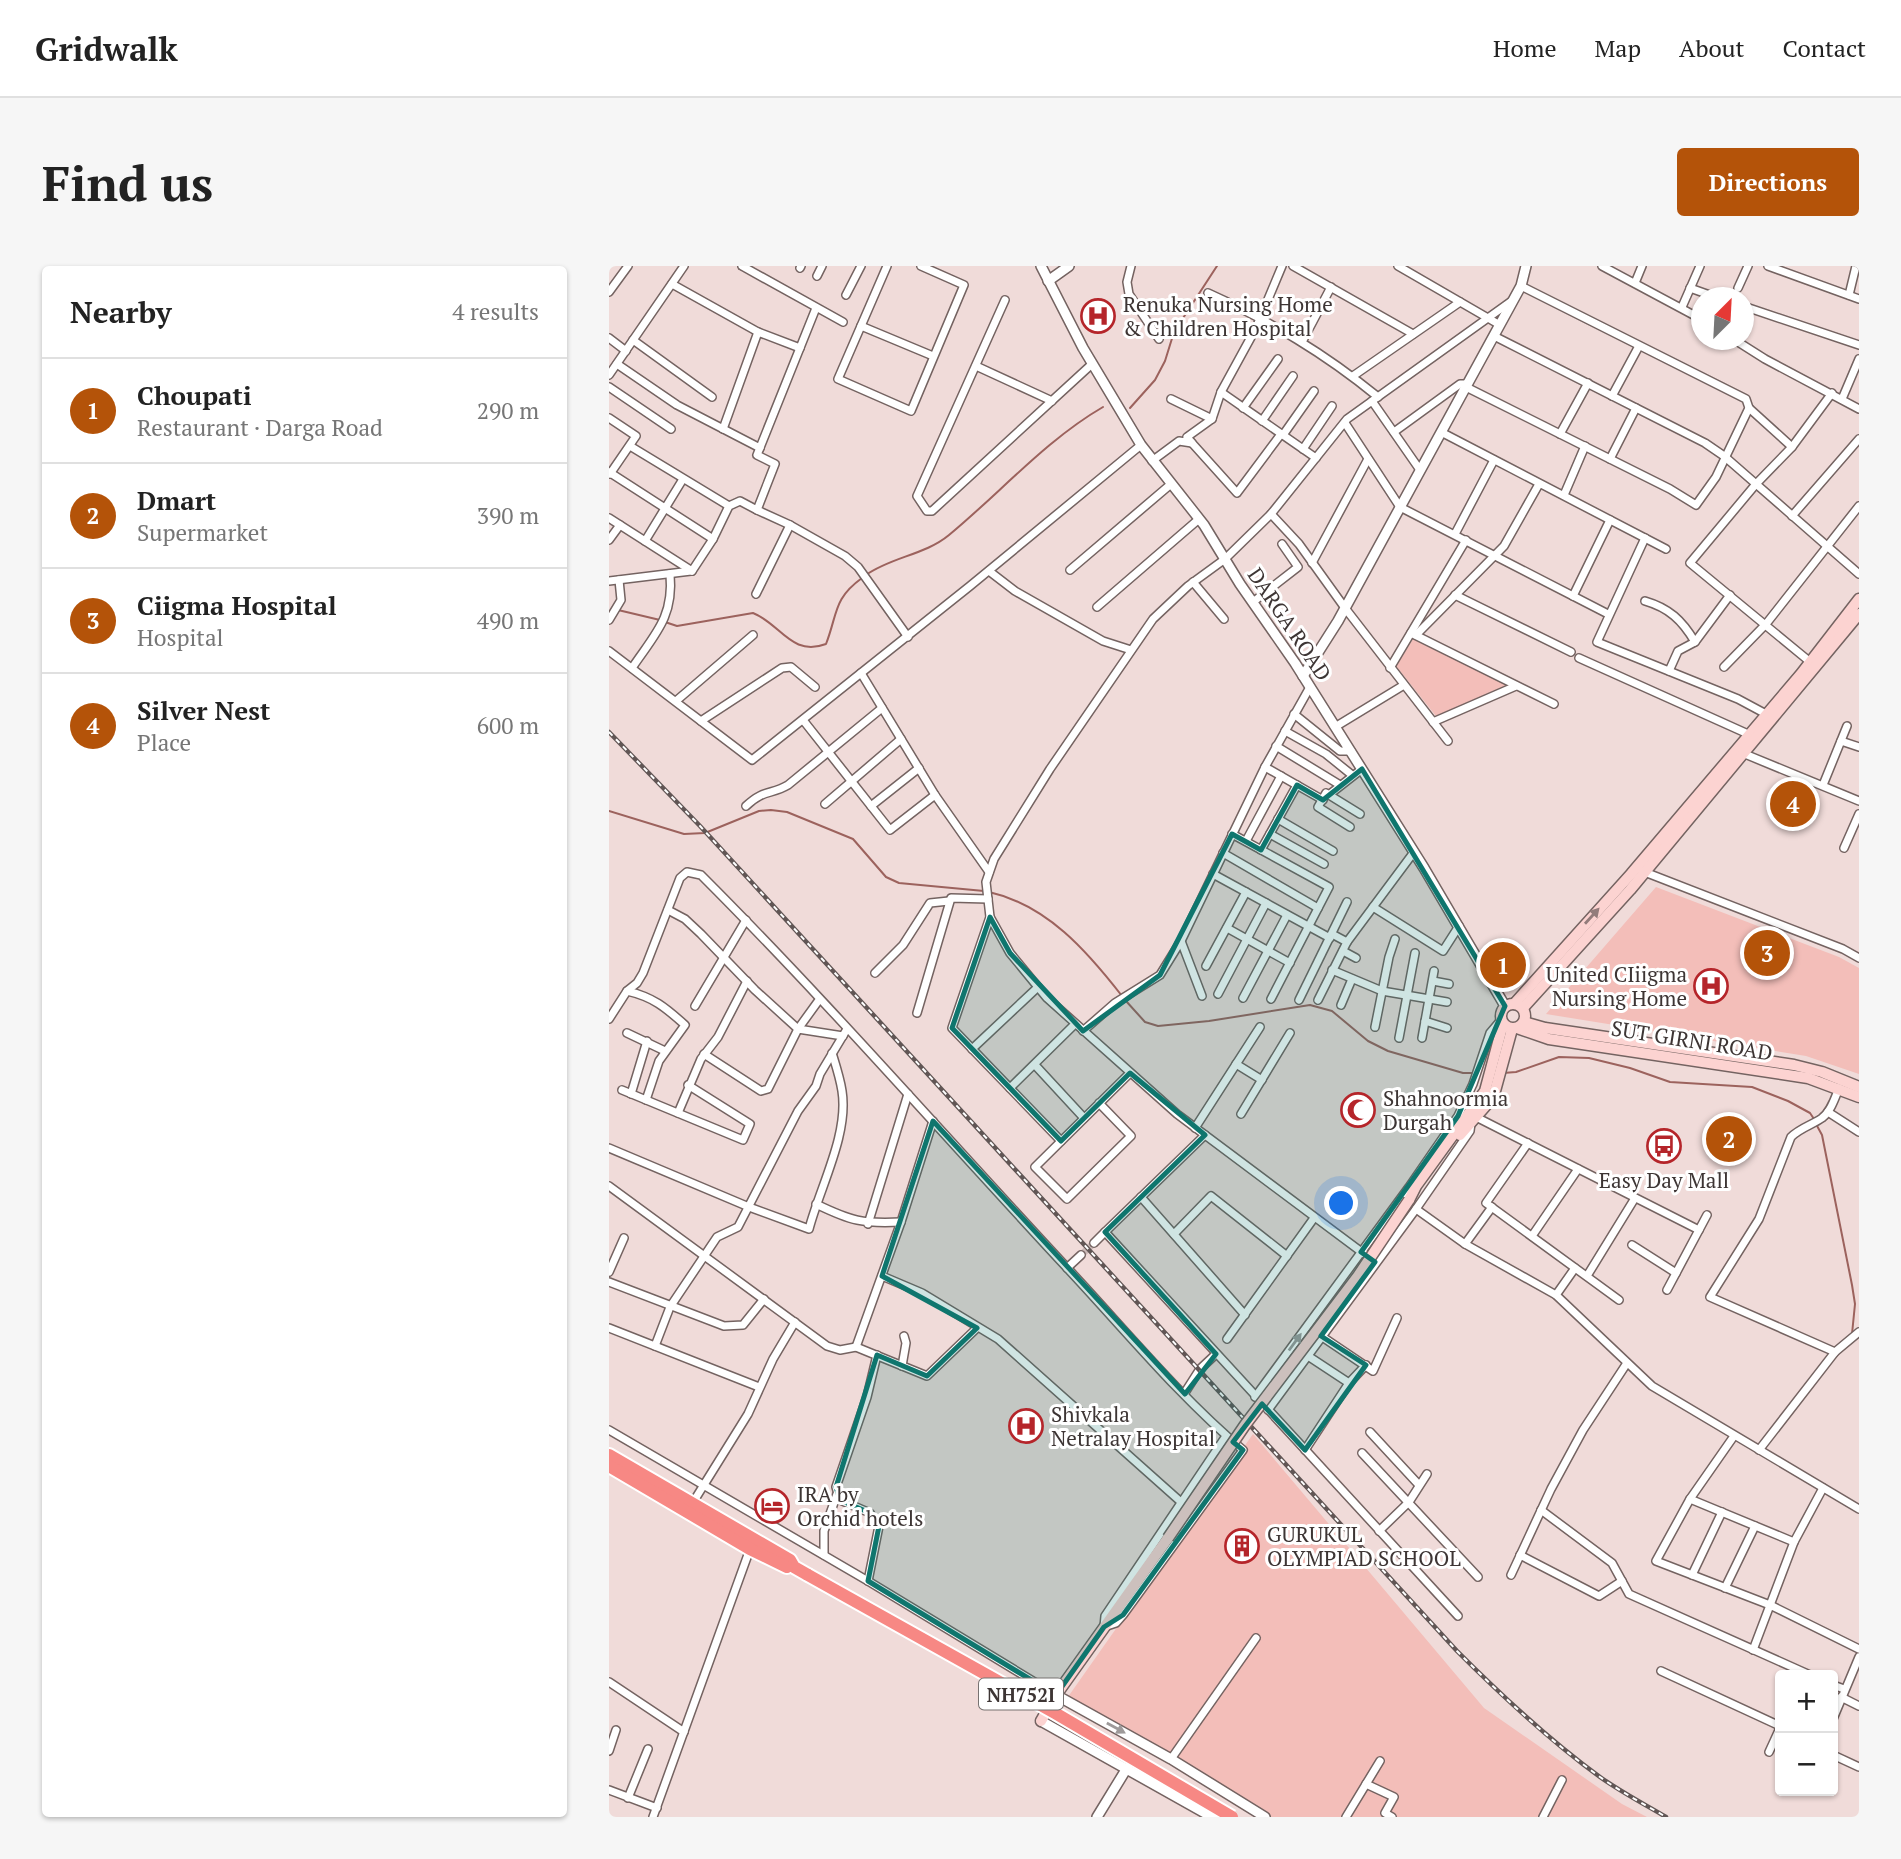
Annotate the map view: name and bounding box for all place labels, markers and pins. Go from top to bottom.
place label: Renuka Nursing Home & Children Hospital [1123,290,1333,342]
hospital icon: Renuka Nursing Home & Children Hospital [1079,297,1117,335]
pin: 4 [1770,778,1816,830]
pin: 3 [1744,927,1790,979]
pin: 1 [1480,939,1526,991]
place label: United CIiigma Nursing Home [1546,960,1687,1012]
hospital icon: United CIiigma Nursing Home [1692,967,1730,1005]
place label: Shahnoormia Durgah [1383,1084,1509,1136]
mosque icon: Shahnoormia Durgah [1339,1091,1377,1129]
pin: 2 [1706,1113,1752,1165]
bus stop icon: Easy Day Mall [1645,1127,1683,1165]
place label: Easy Day Mall [1599,1166,1729,1194]
place label: Shivkala Netralay Hospital [1051,1400,1215,1452]
hospital icon: Shivkala Netralay Hospital [1007,1407,1045,1445]
place label: IRA by Orchid hotels [797,1480,923,1532]
hotel icon: IRA by Orchid hotels [753,1487,791,1525]
place label: GURUKUL OLYMPIAD SCHOOL [1267,1520,1461,1572]
building icon: GURUKUL OLYMPIAD SCHOOL [1223,1527,1261,1565]

